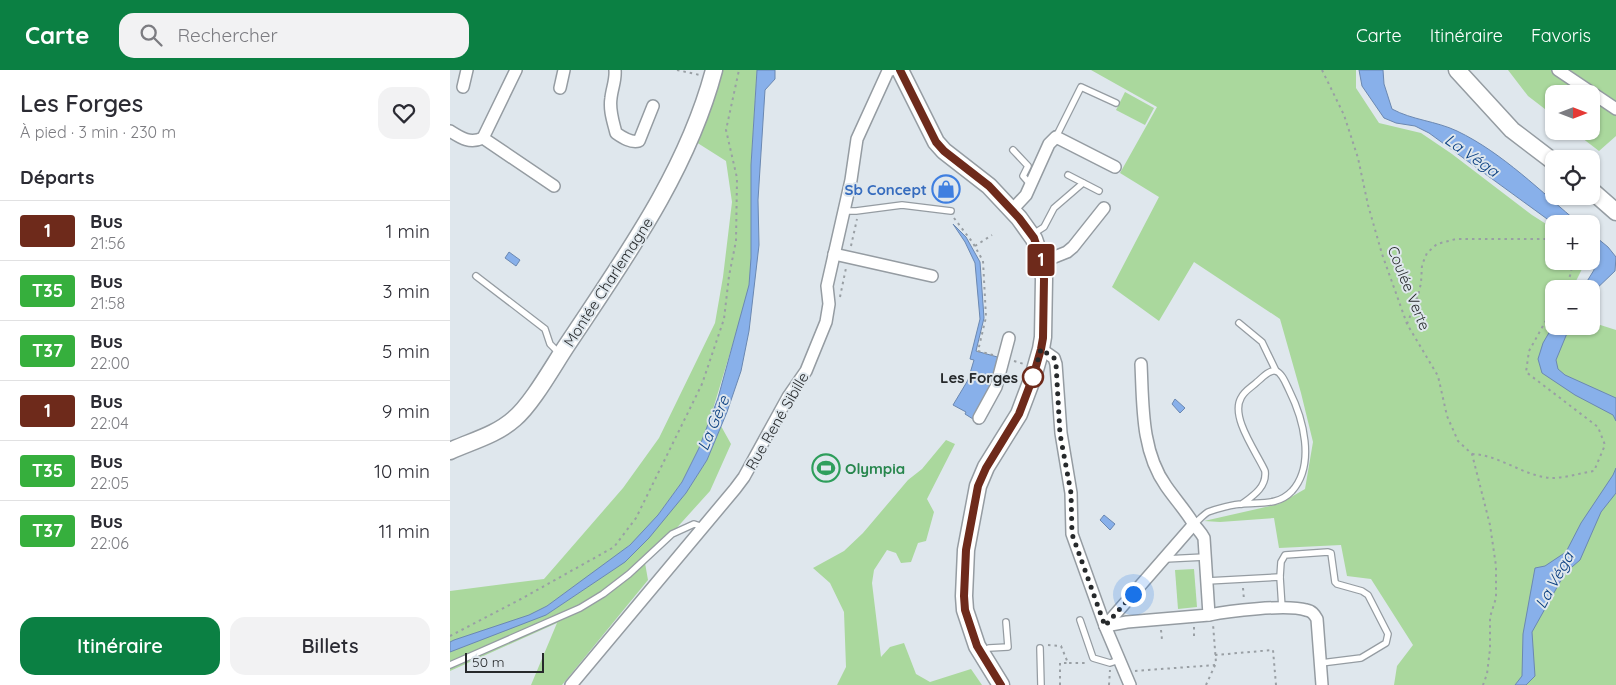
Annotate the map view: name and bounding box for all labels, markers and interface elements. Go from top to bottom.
search box [119,13,469,58]
text: Carte [25,20,89,50]
icon: search [137,21,165,49]
text: Rechercher [177,23,278,47]
text: Carte [1356,24,1402,47]
text: Itinéraire [1430,24,1503,47]
text: Favoris [1531,24,1591,47]
north arrow [1545,85,1600,140]
map controls [1545,85,1600,335]
button: heart [378,87,430,139]
text: Les Forges [20,88,143,118]
text: À pied · 3 min · 230 m [20,122,176,142]
water label: La Véga [1441,129,1504,182]
button: locate [1545,150,1600,205]
text: Départs [20,165,94,189]
shop icon: Sb Concept [931,174,961,204]
place label: Sb Concept [845,180,927,199]
text: Bus [90,209,123,233]
street label: Montée Charlemagne [559,214,657,350]
button: + [1545,215,1600,270]
text: 1 [44,219,51,242]
text: 1 min [385,219,430,243]
text: 21:56 [90,233,125,253]
street label: Coulée Verte [1384,243,1434,333]
line badge: 1 [1025,244,1057,276]
text: 1 [1037,248,1045,271]
text: Bus [90,269,123,293]
text: T35 [32,279,63,302]
text: 3 min [382,279,430,303]
button: − [1545,280,1600,335]
text: 21:58 [90,293,125,313]
text: Bus [90,329,123,353]
text: T37 [32,339,63,362]
text: 5 min [382,339,430,363]
text: 22:00 [90,353,130,373]
marker: Les Forges [1022,366,1044,388]
place label: Les Forges [940,368,1018,387]
street label: Rue René Sibille [741,369,813,473]
text: Bus [90,389,123,413]
water label: La Gère [693,392,734,453]
text: 1 [44,399,51,422]
text: 9 min [382,399,430,423]
text: 22:04 [90,413,129,433]
text: Bus [90,449,123,473]
sports icon: Olympia [811,453,841,483]
text: T35 [32,459,63,482]
text: 10 min [374,459,430,483]
place label: Olympia [845,459,905,478]
text: 22:05 [90,473,129,493]
text: Bus [90,509,123,533]
text: T37 [32,519,63,542]
text: 11 min [378,519,430,543]
text: 22:06 [90,533,129,553]
water label: La Véga [1530,547,1578,612]
your location [1121,582,1146,607]
button: Itinéraire [20,617,220,675]
button: Billets [230,617,430,675]
scale bar [465,650,544,673]
text: 50 m [472,653,505,671]

